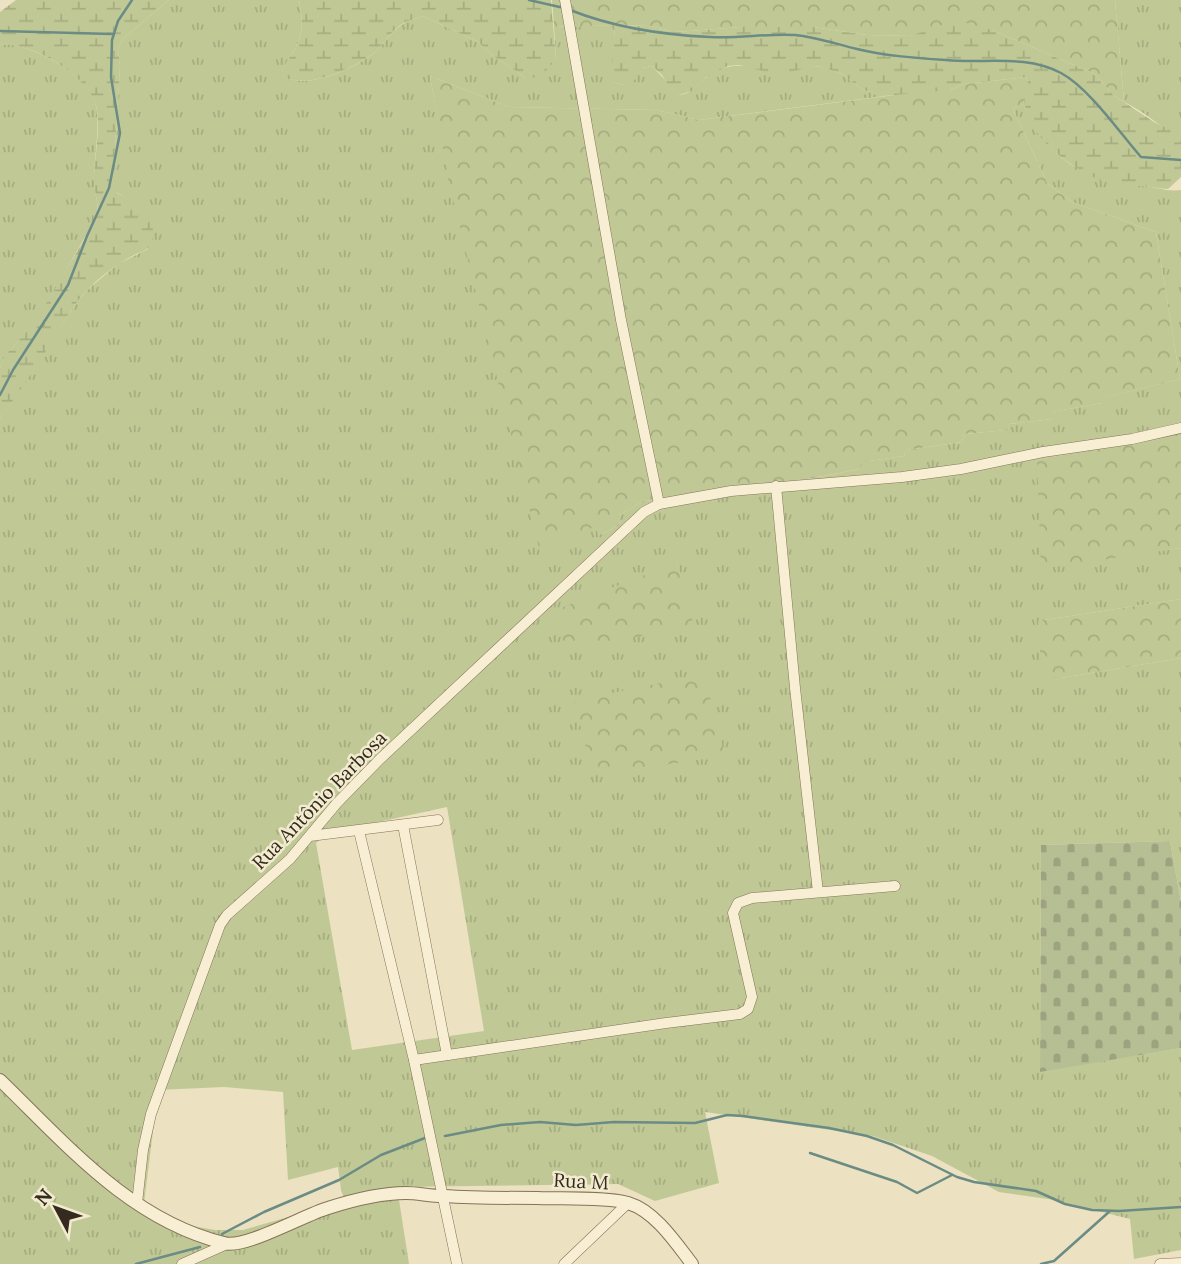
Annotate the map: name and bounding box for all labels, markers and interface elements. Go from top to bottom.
street label: Rua Antônio Barbosa [247,726,391,874]
street label: Rua M [553,1168,609,1194]
north arrow [21,1173,91,1243]
text: N [29,1183,57,1210]

